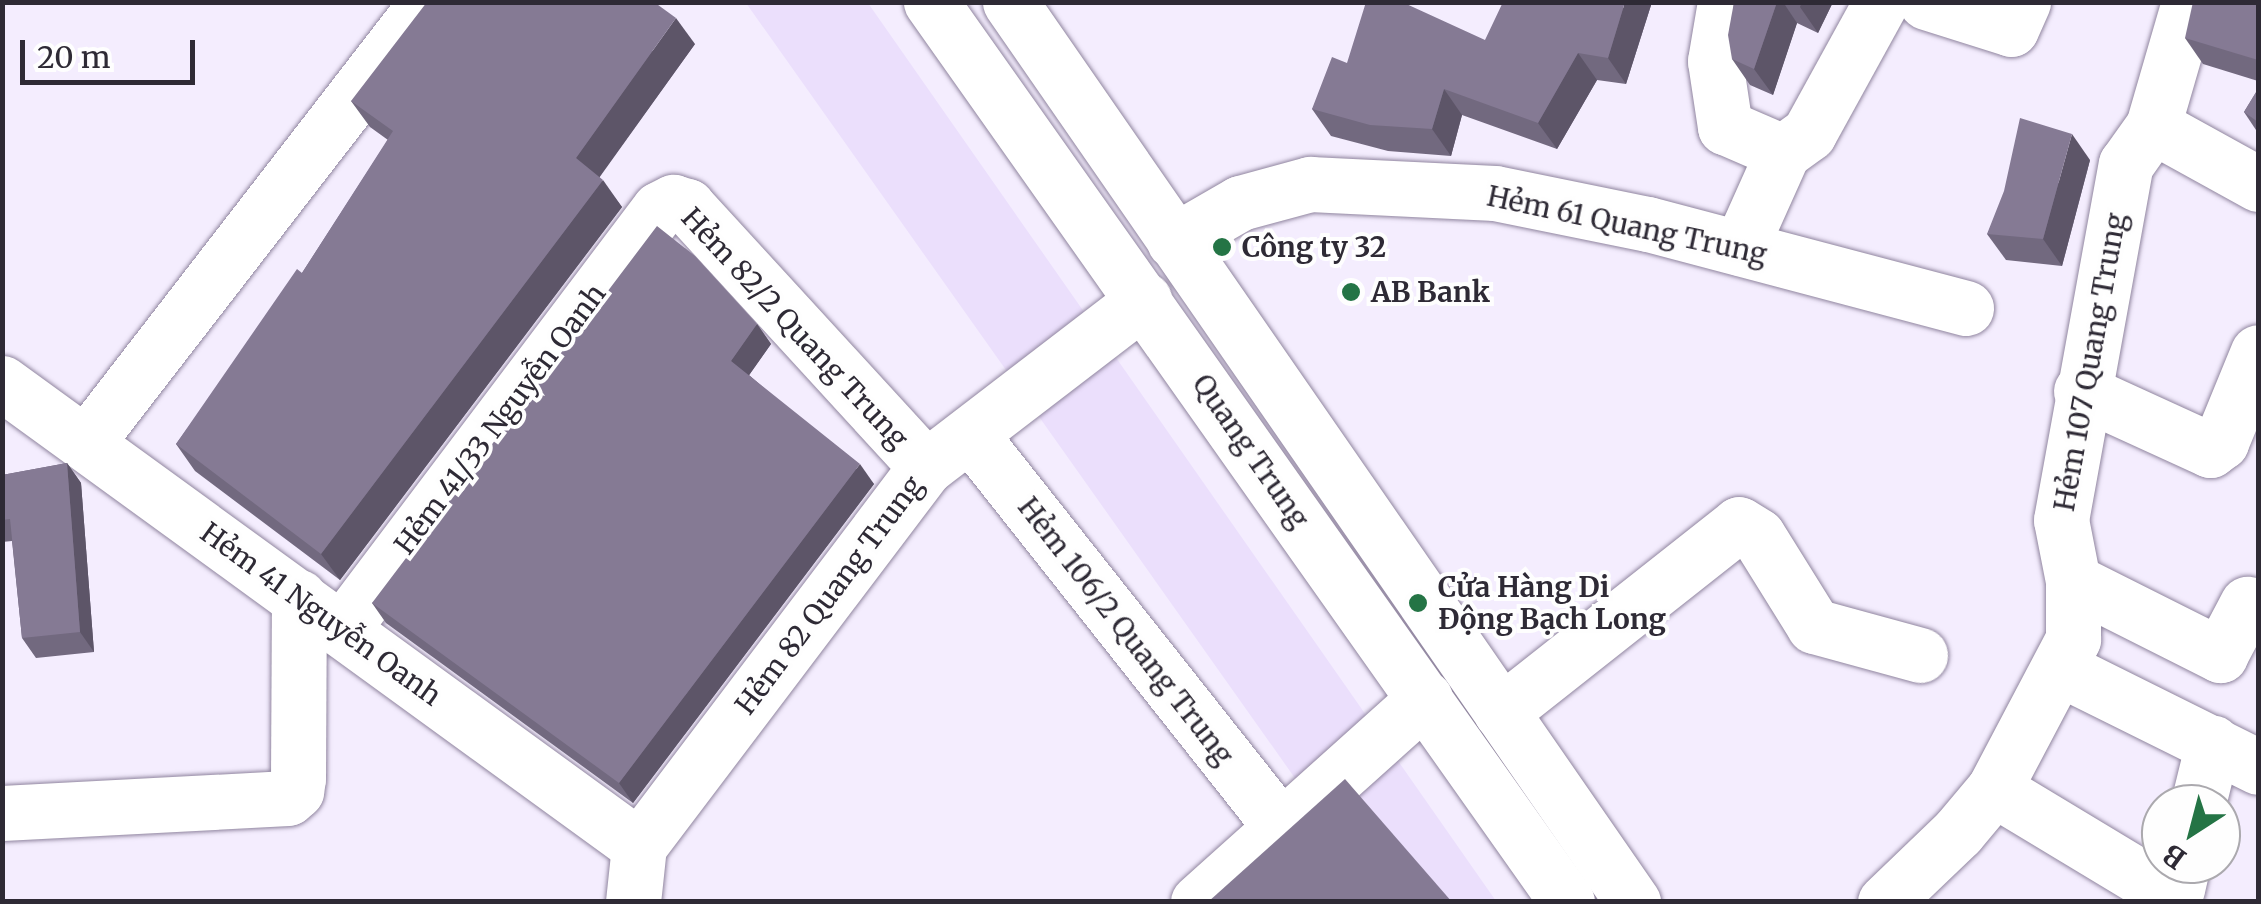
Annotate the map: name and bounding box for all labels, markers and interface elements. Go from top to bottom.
scale bar [25,20,200,82]
text: 20 m [37,38,110,76]
street label: Hẻm 61 Quang Trung [1484,179,1770,271]
street label: Hẻm 82/2 Quang Trung [675,201,915,455]
street label: Hẻm 107 Quang Trung [2047,210,2133,514]
place label: Công ty 32 [1242,230,1386,264]
marker: Công ty 32 [1211,236,1233,258]
place label: AB Bank [1371,275,1490,309]
street label: Hẻm 41/33 Nguyễn Oanh [387,277,613,561]
marker: AB Bank [1340,281,1362,303]
street label: Quang Trung [1186,368,1316,534]
street label: Hẻm 82 Quang Trung [728,469,930,721]
street label: Hẻm 106/2 Quang Trung [1011,491,1241,771]
street label: Hẻm 41 Nguyễn Oanh [194,515,448,713]
place label: Cửa Hàng Di Động Bạch Long [1438,570,1666,636]
marker: Cửa Hàng Di Động Bạch Long [1407,592,1429,614]
north arrow [2141,784,2241,884]
text: B [2156,836,2193,877]

